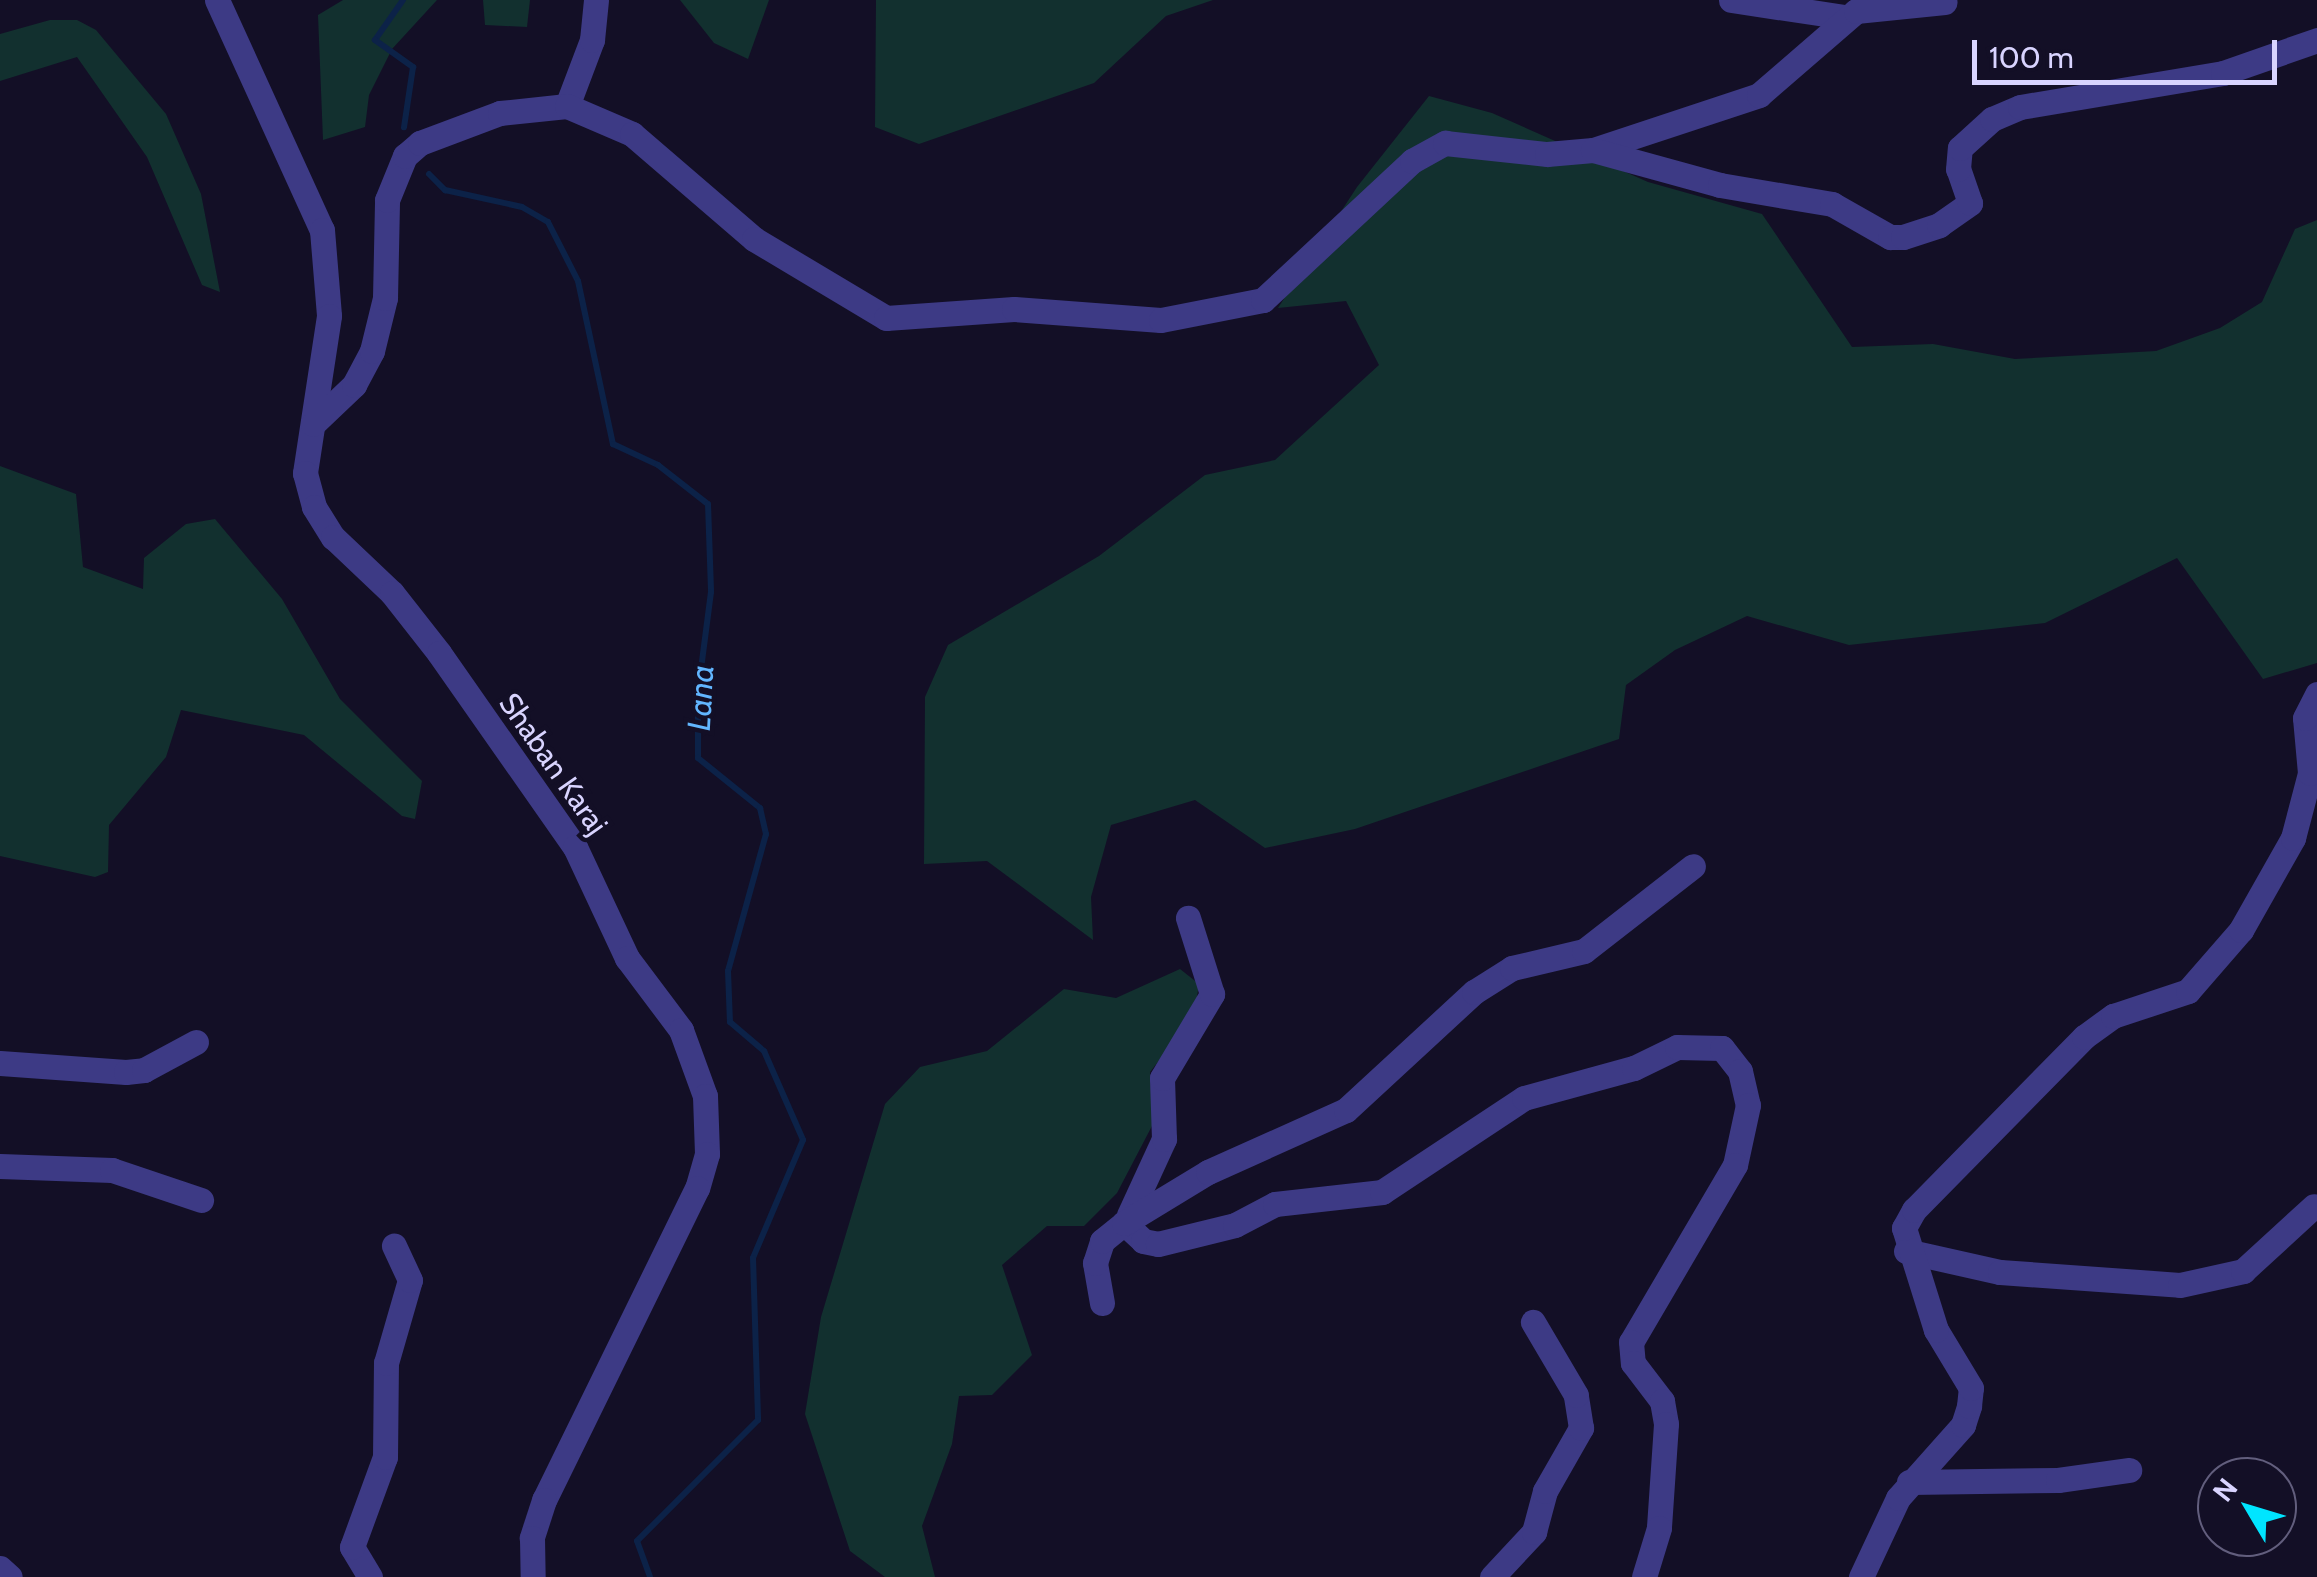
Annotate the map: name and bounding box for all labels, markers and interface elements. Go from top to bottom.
scale bar [1977,20,2282,82]
text: 100 m [1989,39,2074,76]
water label: Lana [680,664,722,732]
street label: Shaban Karaj [491,687,615,841]
north arrow [2197,1457,2297,1557]
text: N [2205,1472,2244,1508]

